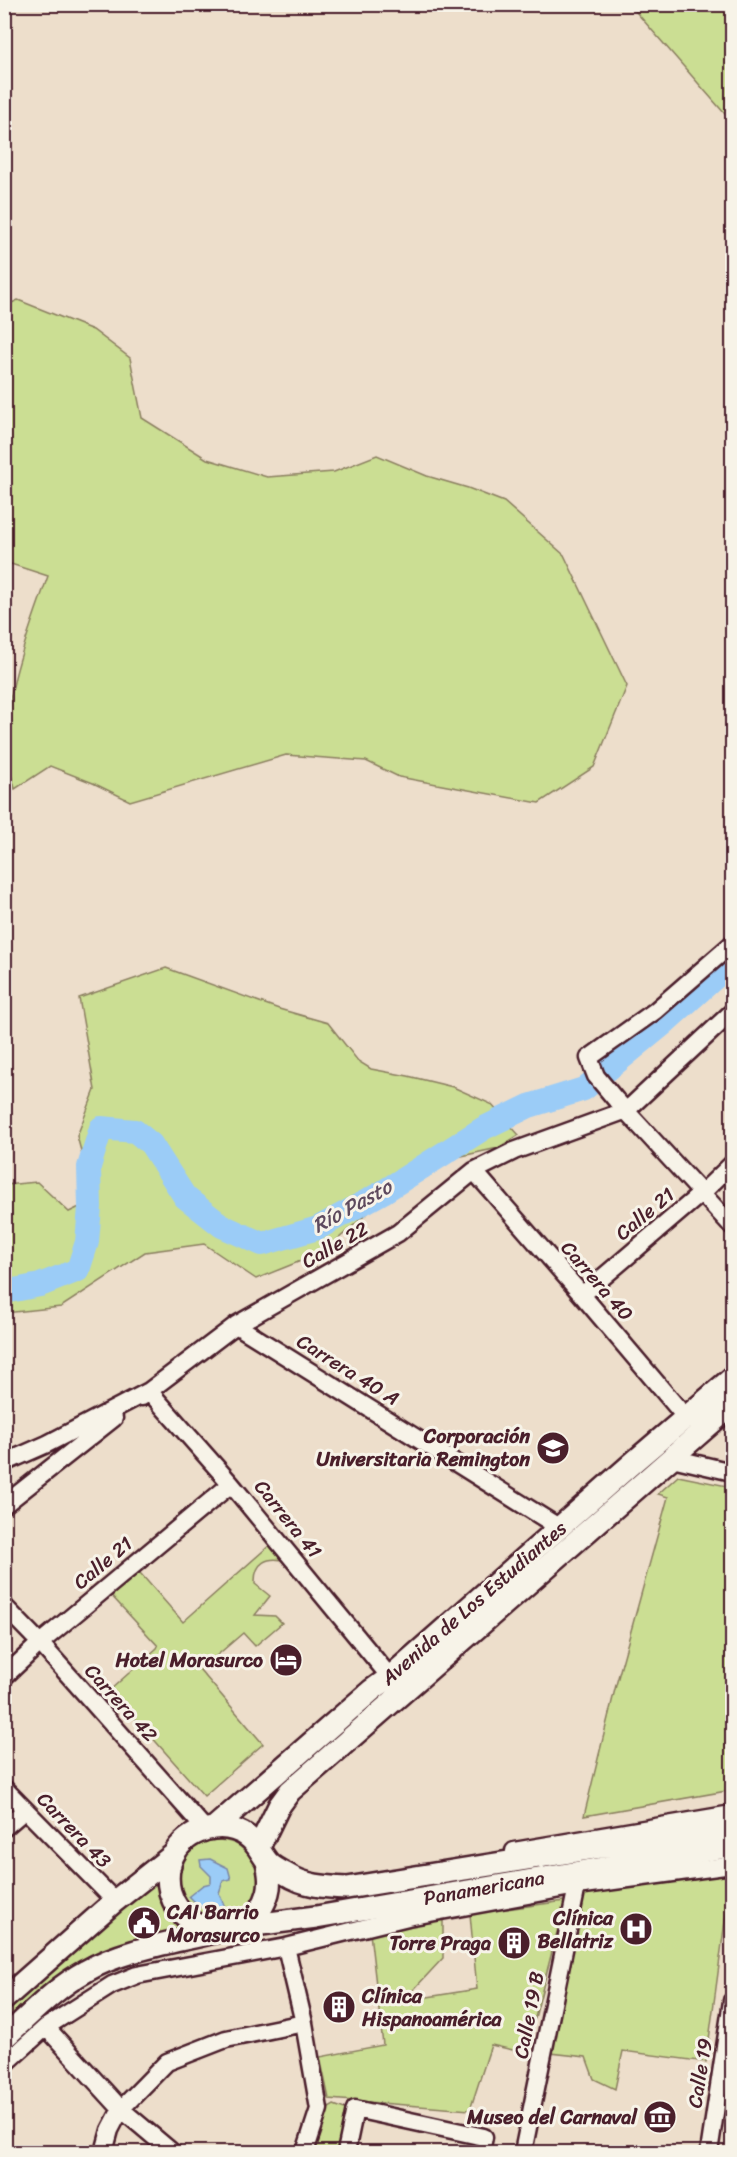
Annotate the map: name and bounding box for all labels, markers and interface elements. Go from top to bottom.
water label: Río Pasto [305,1168,401,1244]
street label: Calle 21 [607,1178,683,1250]
street label: Calle 22 [295,1211,376,1278]
street label: Carrera 40 [552,1233,642,1329]
street label: Carrera 40 A [289,1324,407,1416]
place label: Corporación Universitaria Remington [317,1419,530,1477]
school or university icon: Corporación Universitaria Remington [535,1430,571,1466]
street label: Carrera 41 [245,1472,331,1566]
street label: Avenida de Los Estudiantes [372,1511,576,1695]
street label: Calle 21 [65,1527,141,1599]
hotel icon: Hotel Morasurco [268,1642,304,1678]
place label: Hotel Morasurco [115,1643,263,1678]
street label: Carrera 42 [76,1655,167,1751]
street label: Carrera 43 [28,1783,120,1877]
street label: Panamericana [421,1860,547,1916]
place label: CAI Barrio Morasurco [166,1895,261,1953]
place label: Clínica Bellatriz [537,1901,614,1959]
public building icon: CAI Barrio Morasurco [126,1905,162,1941]
hospital icon: Clínica Bellatriz [618,1911,654,1947]
building icon: Torre Praga [496,1925,532,1961]
place label: Torre Praga [390,1926,491,1961]
street label: Calle 19 B [503,1968,555,2062]
place label: Clínica Hispanoamérica [361,1979,503,2037]
building icon: Clínica Hispanoamérica [321,1989,357,2025]
street label: Calle 19 [677,2036,723,2110]
museum icon: Museo del Carnaval [642,2099,678,2135]
place label: Museo del Carnaval [466,2100,638,2135]

